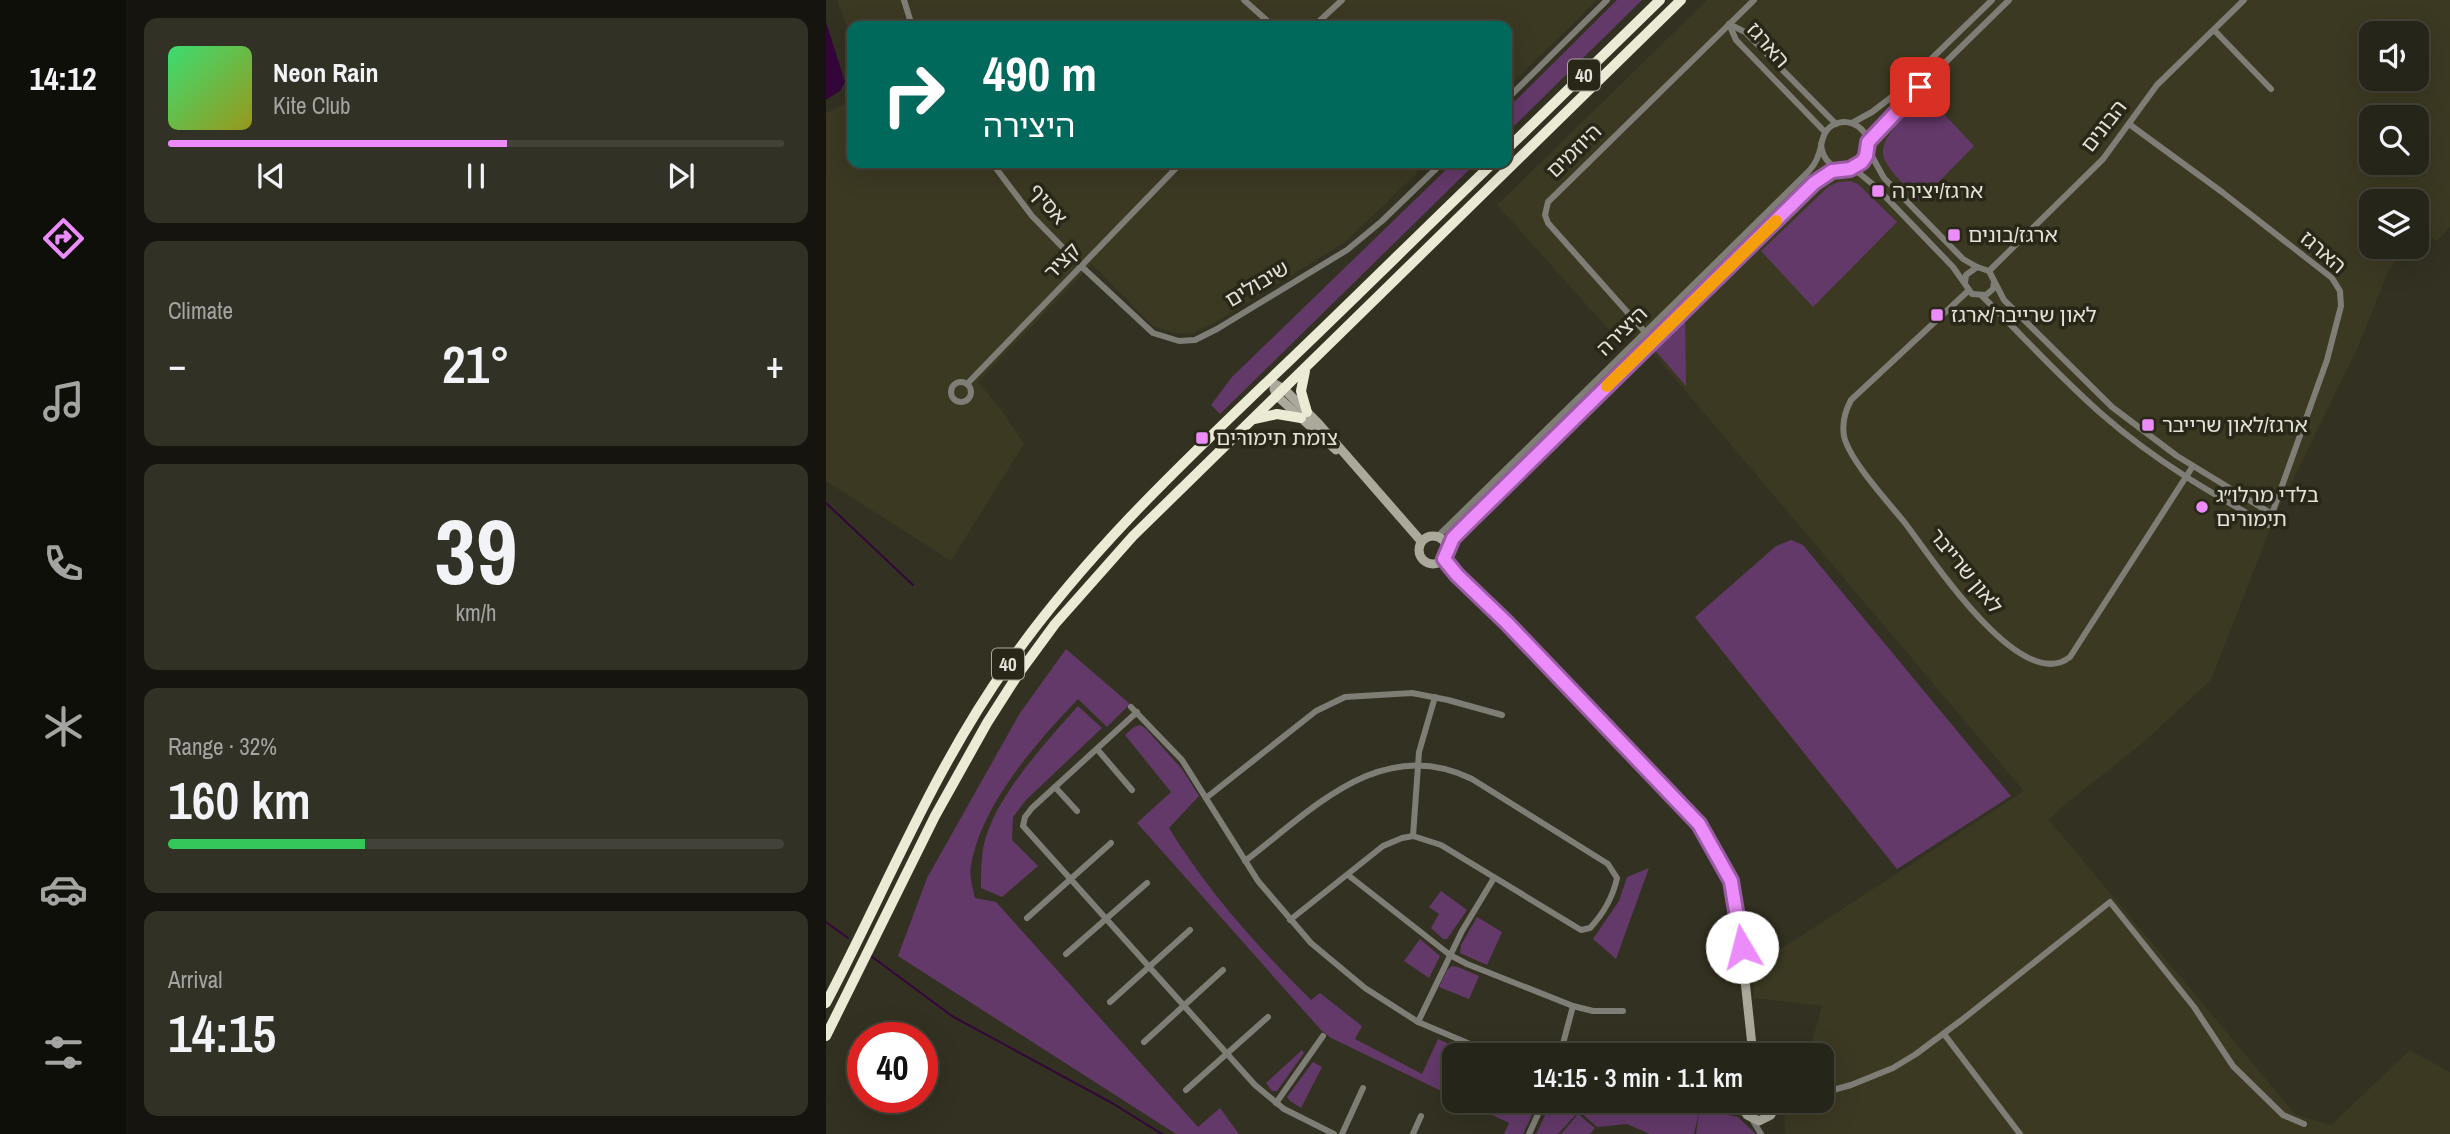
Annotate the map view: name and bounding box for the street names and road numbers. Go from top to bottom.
street label: הארגז [1740,15,1796,74]
road number: 40 [1568,60,1600,90]
street label: הבונים [2074,93,2133,158]
street label: היוזמים [1540,117,1608,184]
street label: אסיף [1022,177,1074,231]
street label: הארגז [2294,224,2353,280]
street label: קציר [1037,236,1086,286]
street label: שיבולים [1220,253,1294,314]
street label: היצירה [1590,299,1654,362]
street label: לאון שרייבר [1923,522,2010,619]
road number: 40 [992,649,1024,680]

